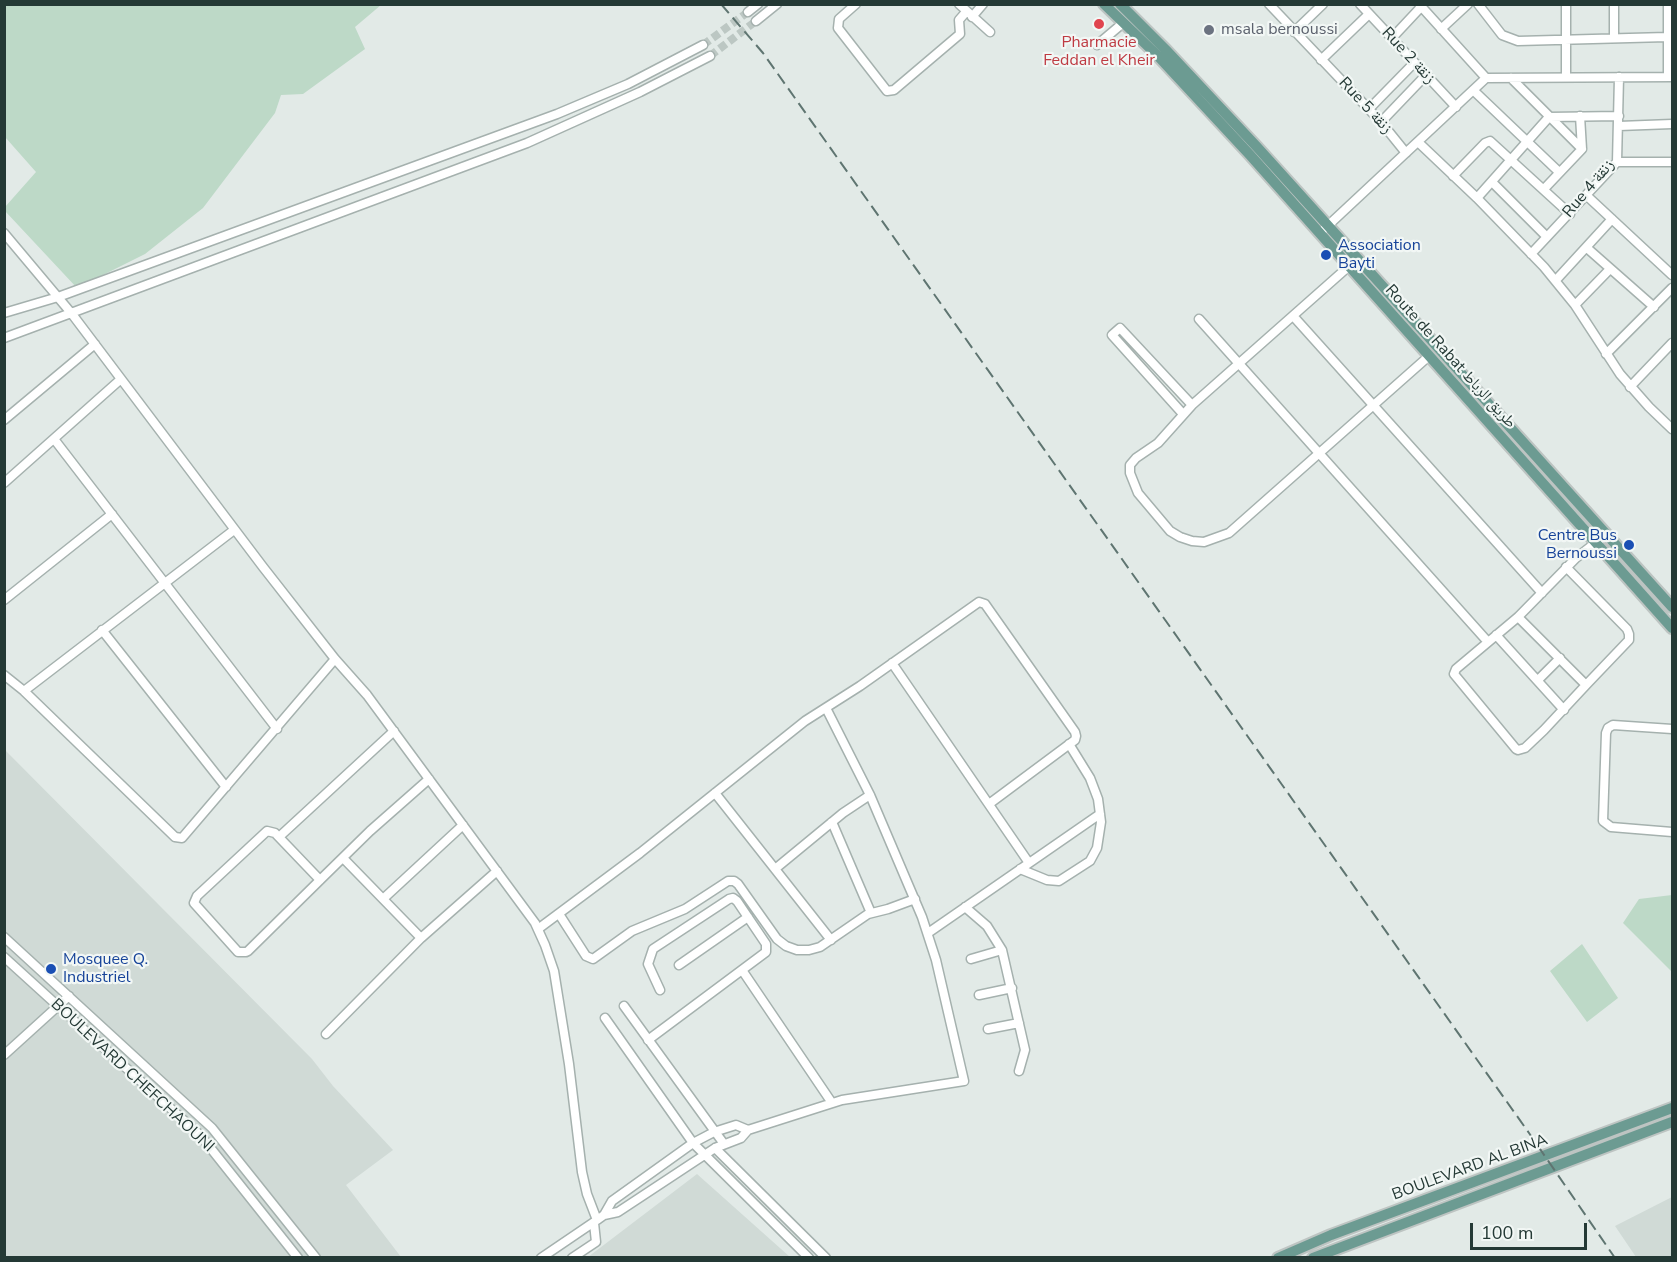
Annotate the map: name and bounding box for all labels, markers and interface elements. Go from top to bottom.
marker: Pharmacie Feddan el Kheir [1092,17,1106,31]
place label: msala bernoussi [1221,20,1338,40]
marker: msala bernoussi [1202,23,1216,37]
street label: Rue 2 زنقة [1377,24,1439,88]
place label: Pharmacie Feddan el Kheir [1043,33,1155,71]
street label: Rue 5 زنقة [1334,74,1396,138]
street label: Rue 4 زنقة [1559,156,1619,222]
place label: Association Bayti [1338,236,1421,274]
marker: Association Bayti [1319,248,1333,262]
street label: Route de Rabat طريق الرباط [1380,281,1520,433]
place label: Centre Bus Bernoussi [1538,526,1617,564]
marker: Centre Bus Bernoussi [1622,538,1636,552]
place label: Mosquee Q. Industriel [63,950,148,988]
marker: Mosquee Q. Industriel [44,962,58,976]
street label: BOULEVARD CHEFCHAOUNI [46,995,218,1157]
street label: BOULEVARD AL BINA [1390,1131,1550,1205]
scale bar [1473,1211,1590,1249]
text: 100 m [1481,1221,1533,1245]

